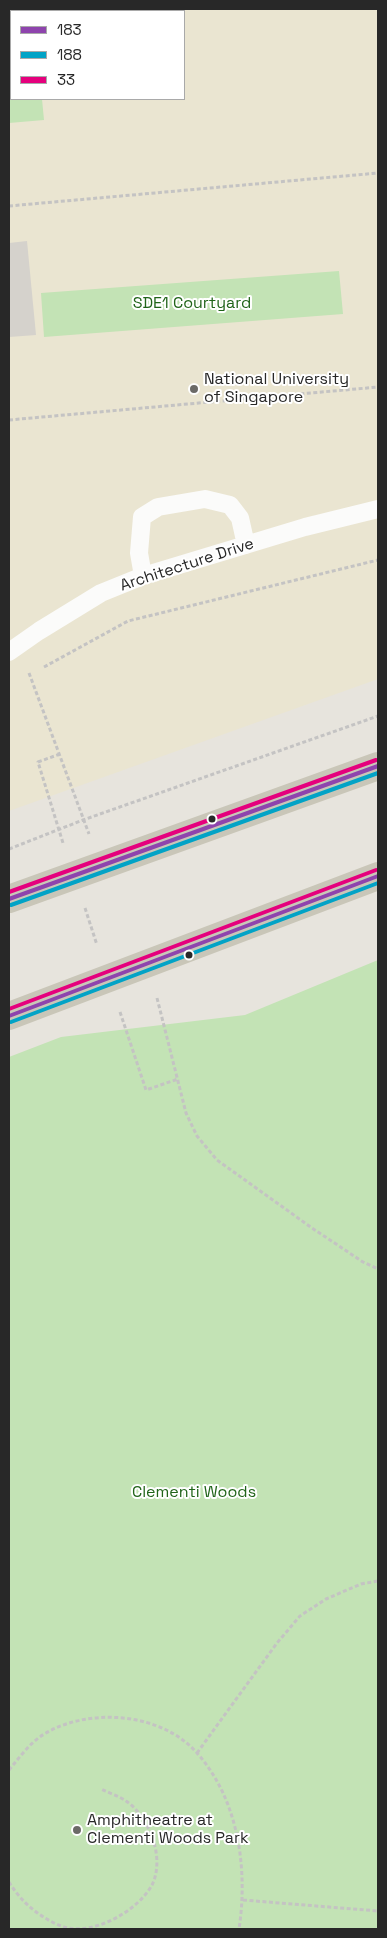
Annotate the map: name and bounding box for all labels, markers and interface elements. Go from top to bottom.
legend [10,10,185,100]
text: 183 [57,20,82,39]
text: 188 [57,45,82,64]
text: 33 [57,70,75,89]
park label: SDE1 Courtyard [133,294,251,314]
place label: National University of Singapore [204,370,349,408]
marker: National University of Singapore [188,383,200,395]
street label: Architecture Drive [118,534,256,596]
unlabelled marker [207,814,217,824]
unlabelled marker [184,950,194,960]
park label: Clementi Woods [132,1483,256,1503]
place label: Amphitheatre at Clementi Woods Park [87,1811,249,1849]
marker: Amphitheatre at Clementi Woods Park [71,1824,83,1836]

